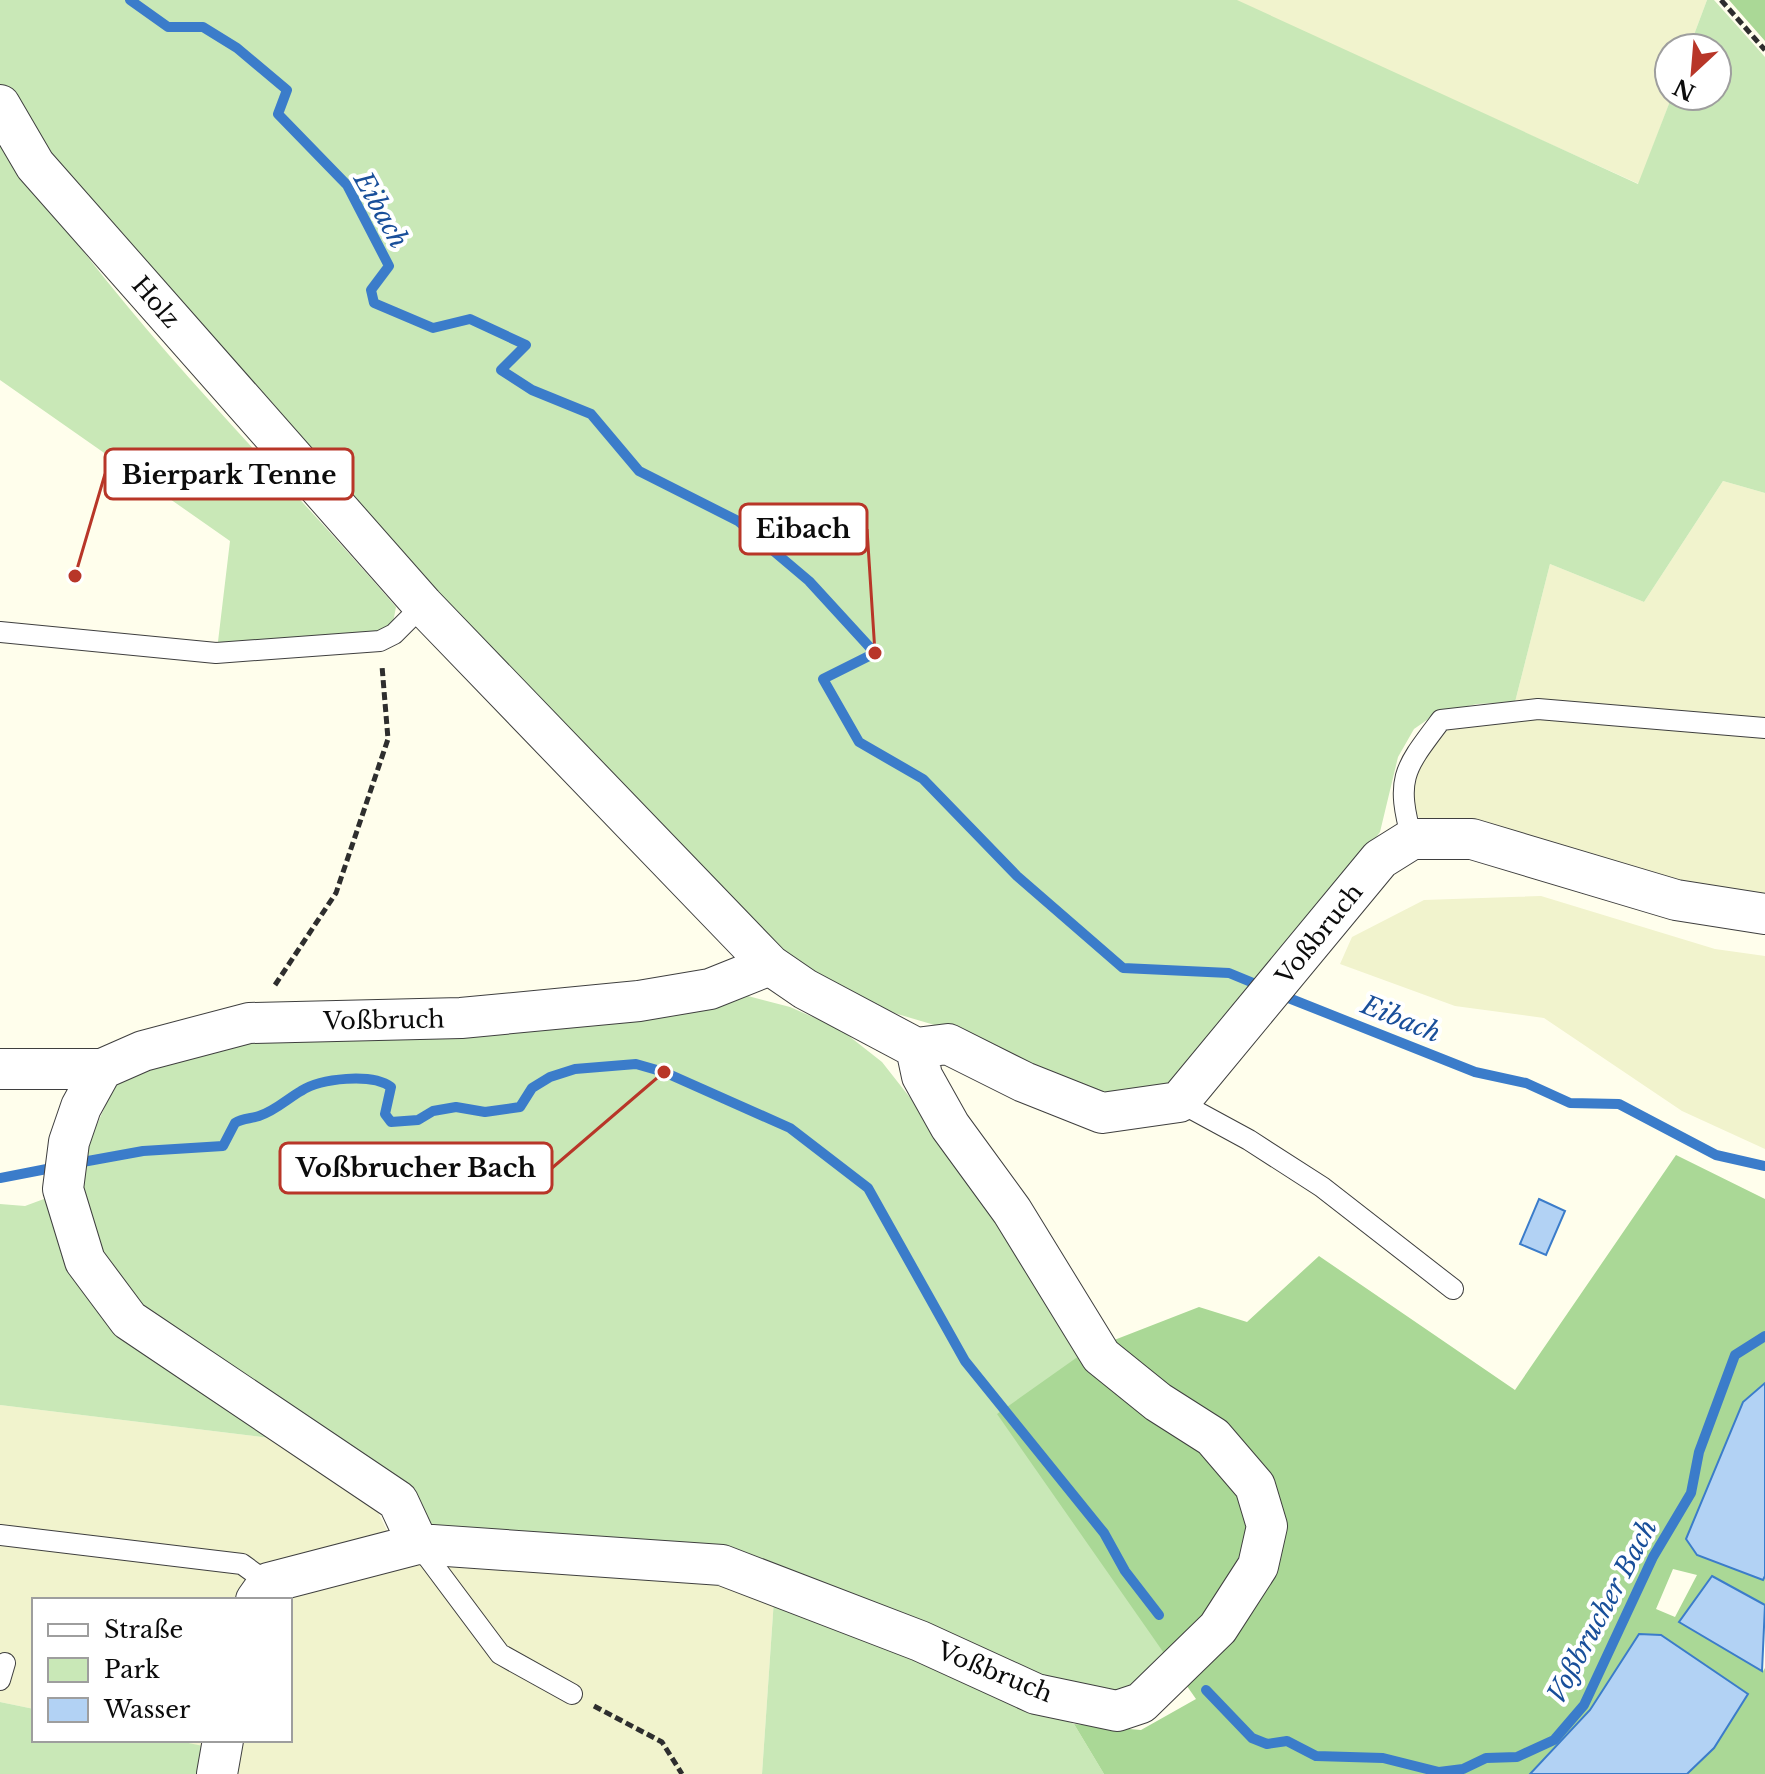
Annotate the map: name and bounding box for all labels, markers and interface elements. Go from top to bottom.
north arrow [1653,32,1733,112]
text: N [1669,73,1700,106]
water label: Eibach [346,165,415,254]
street label: Holz [126,270,186,334]
callout: Bierpark Tenne [105,449,353,499]
text: Bierpark Tenne [122,459,336,491]
callout: Eibach [740,504,867,554]
text: Eibach [756,513,851,545]
street label: Voßbruch [1269,878,1368,991]
water label: Eibach [1356,988,1445,1049]
street label: Voßbruch [322,1004,445,1036]
callout: Voßbrucher Bach [280,1143,552,1193]
text: Voßbrucher Bach [295,1152,536,1184]
water label: Voßbrucher Bach [1540,1514,1664,1708]
legend [32,1598,292,1742]
text: Straße [104,1615,183,1644]
street label: Voßbruch [932,1635,1057,1708]
text: Park [104,1655,160,1684]
text: Wasser [103,1695,191,1724]

